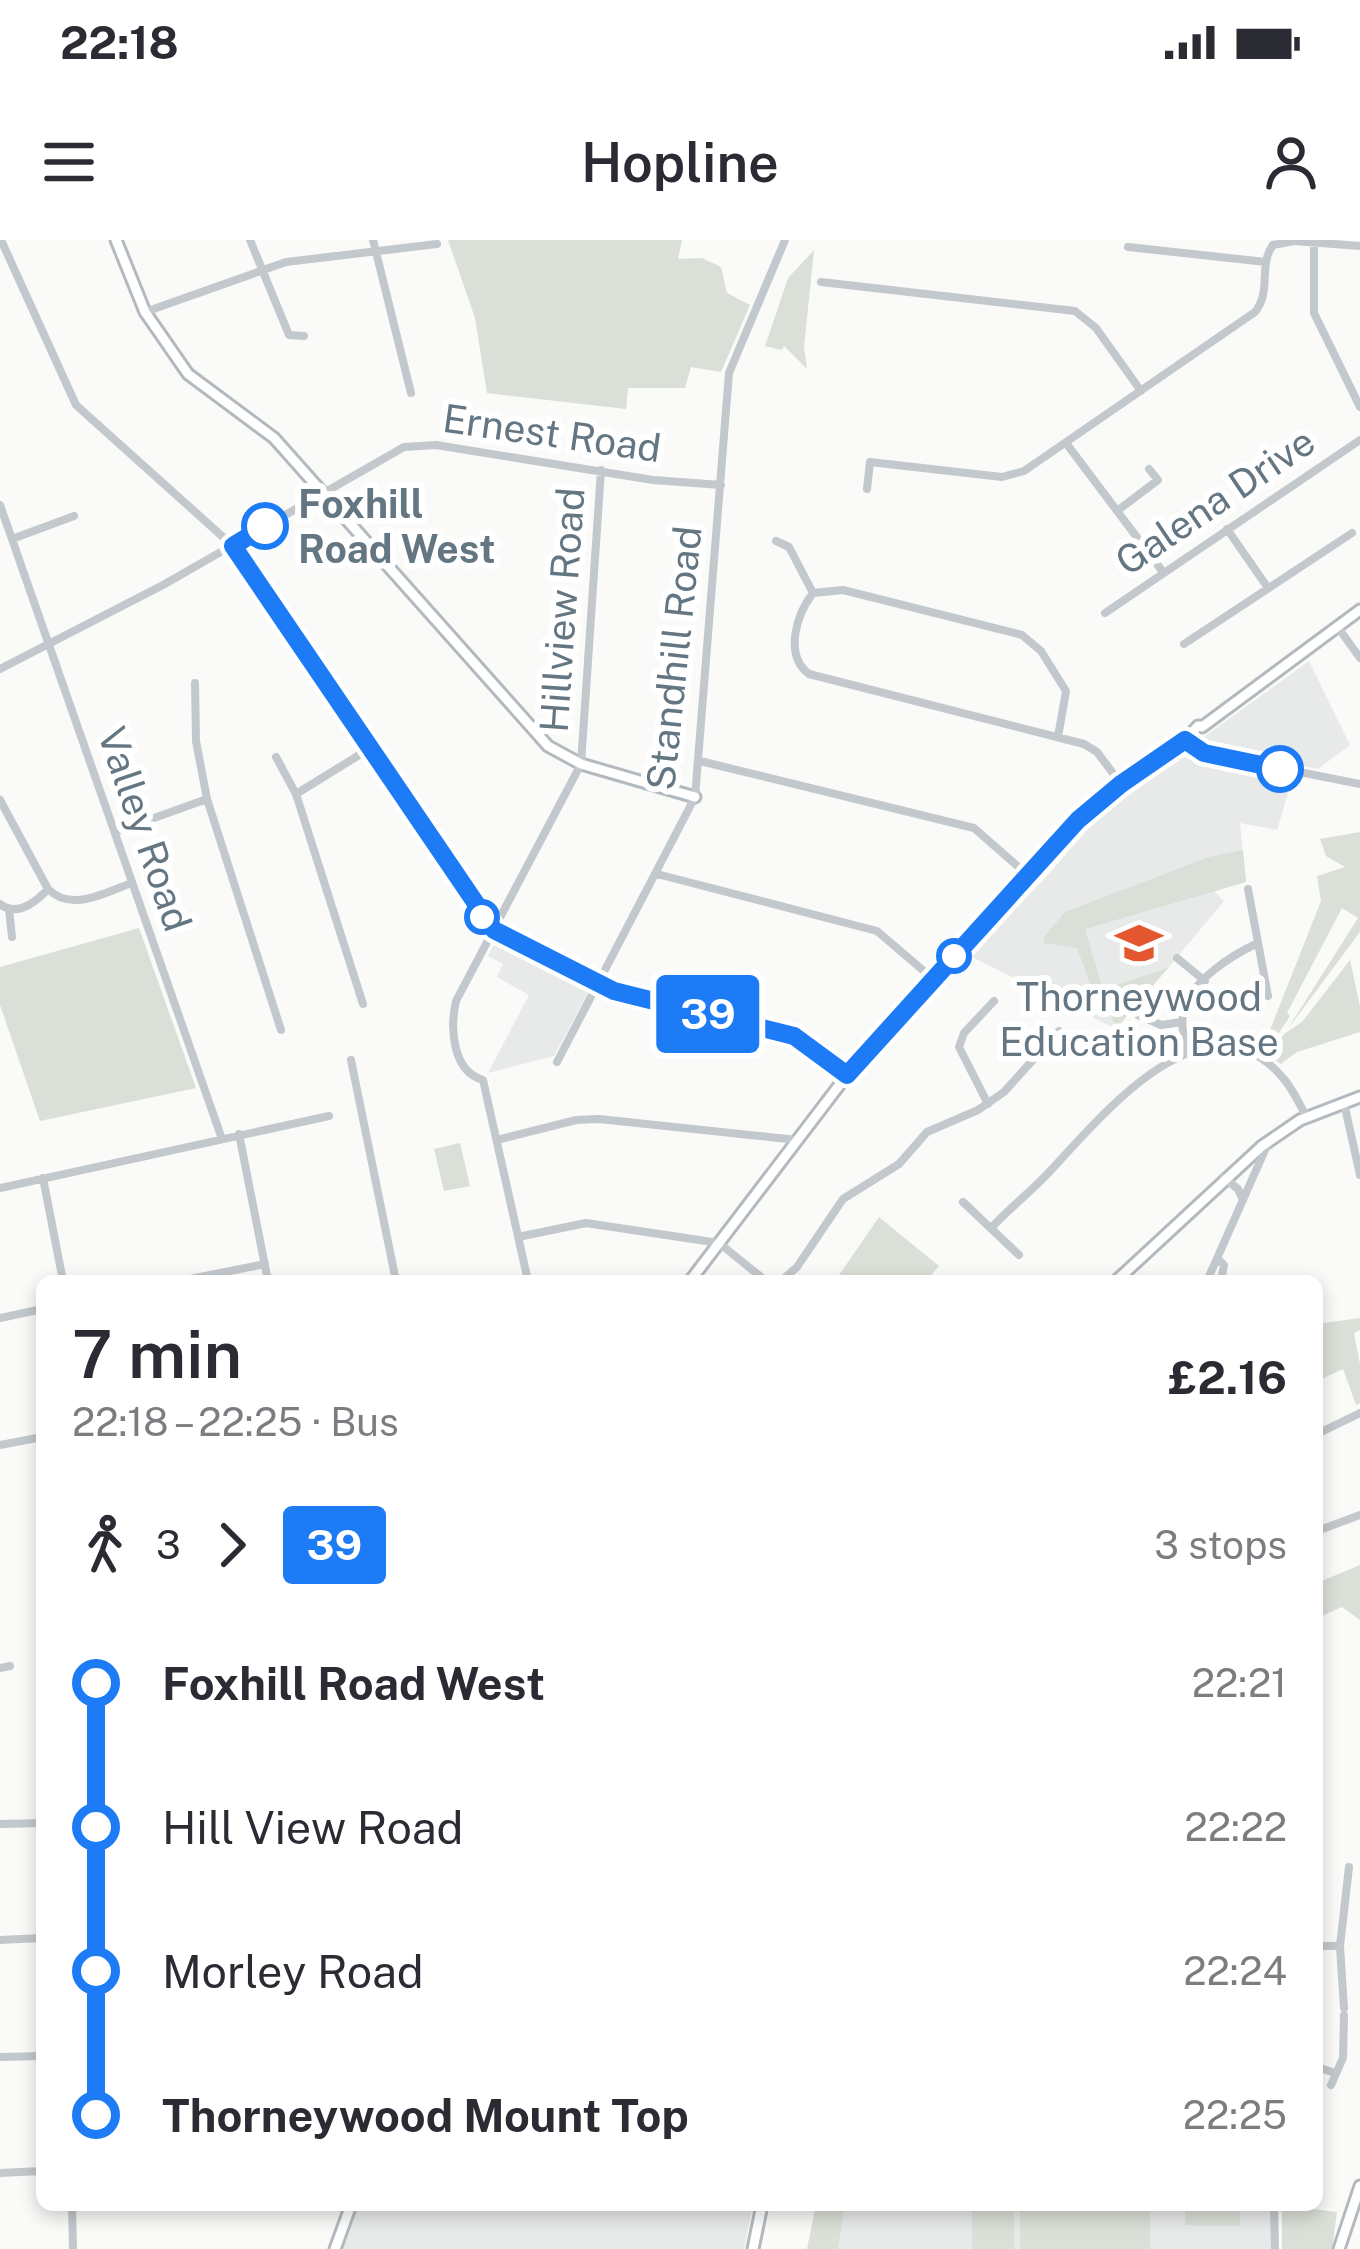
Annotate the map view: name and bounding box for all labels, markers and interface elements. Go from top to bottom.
text: 22:18 [60,16,179,69]
icon: menu [36,129,102,195]
icon: person [1258,129,1324,195]
text: Hopline [581,131,779,194]
street label: Ernest Road [440,395,664,471]
street label: Galena Drive [1107,418,1323,584]
place label: Foxhill Road West [298,481,495,572]
street label: Hillview Road [530,486,594,734]
marker: Foxhill Road West [243,504,287,548]
street label: Standhill Road [637,524,711,792]
street label: Valley Road [89,721,201,937]
unlabelled marker [1258,747,1302,791]
unlabelled marker [466,901,498,933]
school or university icon: Thorneywood Education Base [1114,918,1164,968]
unlabelled marker [938,940,970,972]
place label: Thorneywood Education Base [999,974,1279,1065]
line badge: 39 [654,975,762,1053]
text: 39 [680,989,736,1038]
text: 7 min [72,1315,242,1393]
text: £2.16 [1168,1351,1287,1404]
text: 22:18 – 22:25 · Bus [72,1399,399,1445]
icon: walk [72,1512,138,1578]
icon: forward [199,1512,265,1578]
text: 39 [307,1520,362,1569]
text: 3 [156,1522,181,1568]
text: 3 stops [1154,1522,1287,1568]
text: Foxhill Road West [162,1657,545,1710]
text: 22:21 [1192,1660,1287,1706]
text: Hill View Road [162,1801,463,1854]
text: 22:22 [1184,1804,1287,1850]
text: Morley Road [162,1945,424,1998]
text: 22:24 [1183,1948,1287,1994]
text: Thorneywood Mount Top [162,2089,689,2142]
text: 22:25 [1183,2092,1287,2138]

